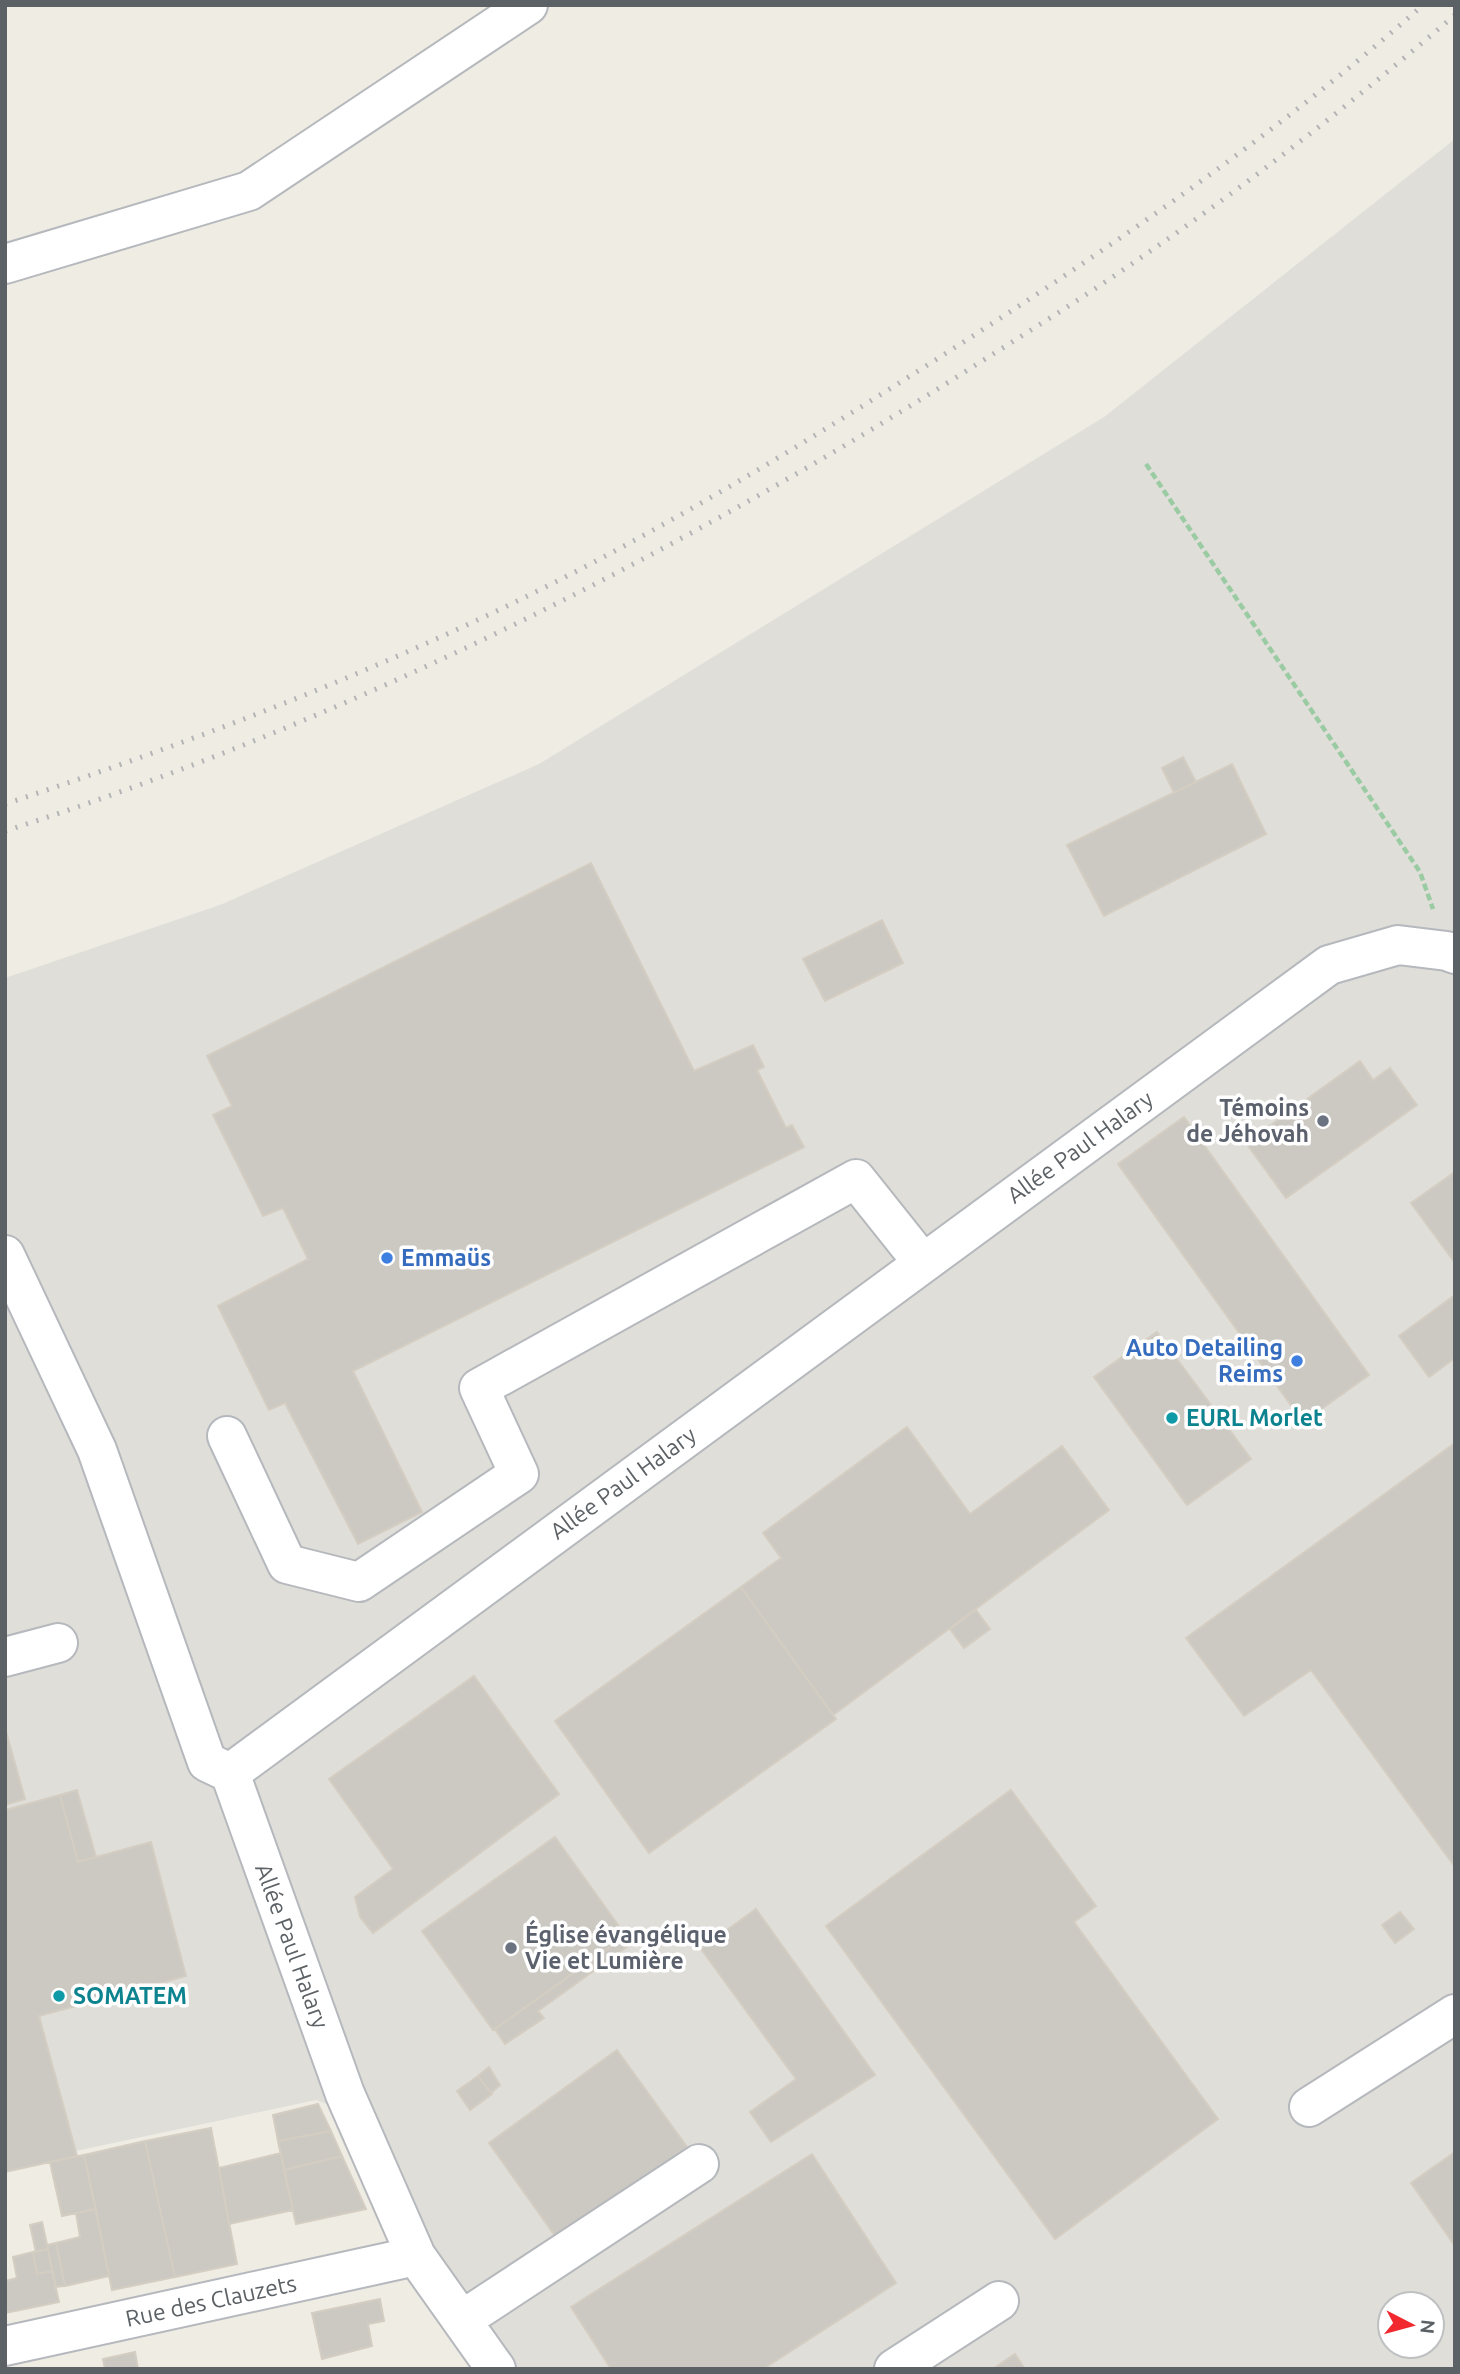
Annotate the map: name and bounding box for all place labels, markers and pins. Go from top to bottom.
place label: Témoins de Jéhovah [1186,1095,1309,1146]
marker: Témoins de Jéhovah [1315,1113,1331,1129]
place label: Emmaüs [401,1245,491,1270]
marker: Emmaüs [379,1250,395,1266]
place label: Auto Detailing Reims [1126,1335,1283,1386]
marker: Auto Detailing Reims [1289,1353,1305,1369]
place label: EURL Morlet [1186,1405,1323,1430]
marker: EURL Morlet [1164,1410,1180,1426]
place label: Église évangélique Vie et Lumière [525,1919,727,1973]
marker: Église évangélique Vie et Lumière [503,1940,519,1956]
place label: SOMATEM [73,1983,187,2008]
marker: SOMATEM [51,1988,67,2004]

